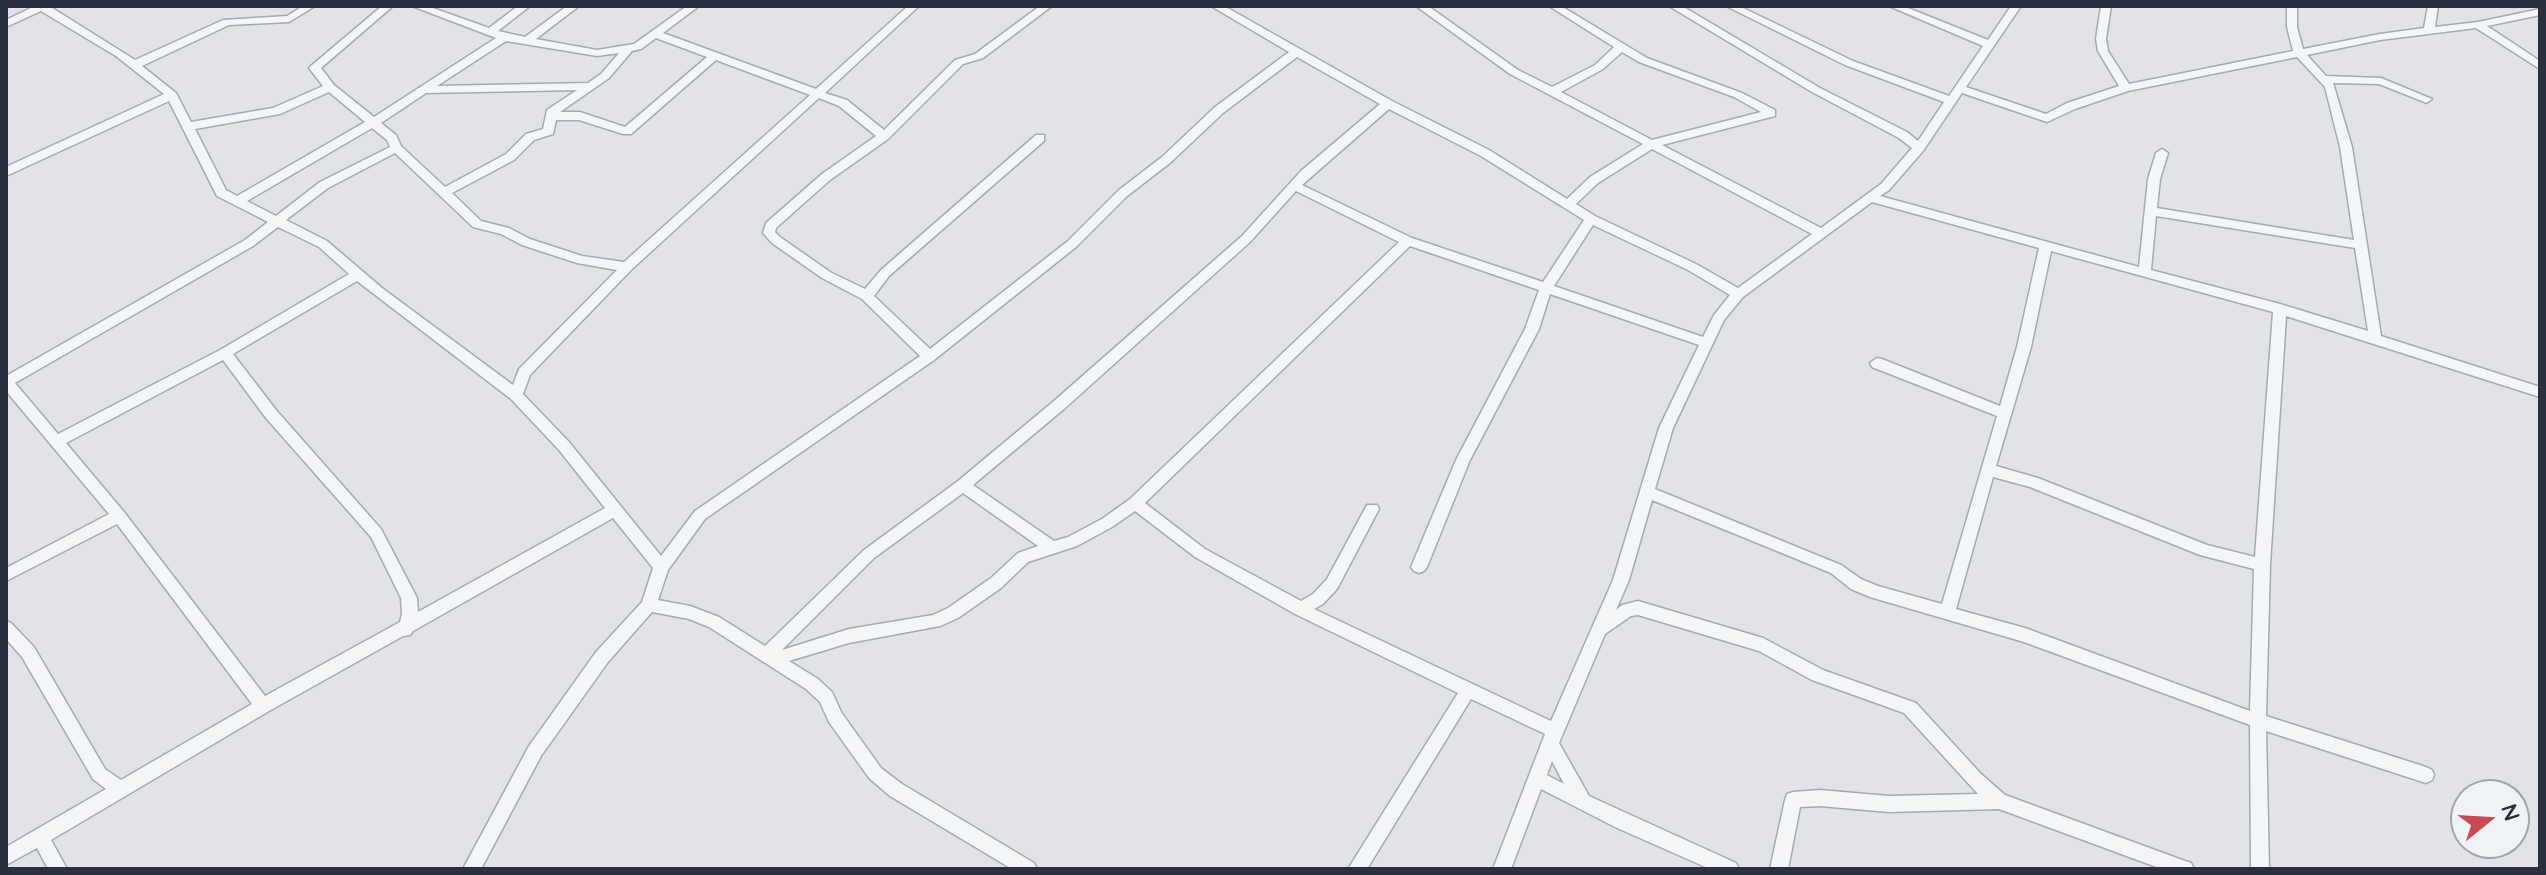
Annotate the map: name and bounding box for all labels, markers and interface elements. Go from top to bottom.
north arrow [2450,779,2530,859]
text: N [2495,800,2527,824]

